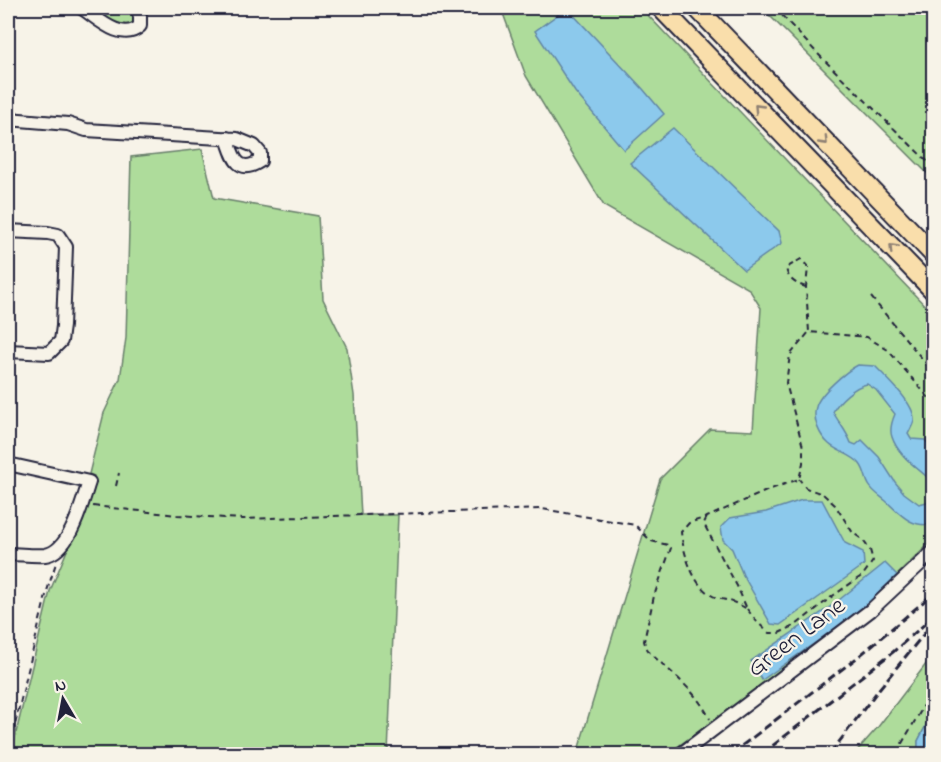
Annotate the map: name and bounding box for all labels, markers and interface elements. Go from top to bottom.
one-way arrow [754,104,765,114]
one-way arrow [817,134,828,144]
one-way arrow [889,245,900,255]
street label: Green Lane [740,588,855,688]
north arrow [33,669,93,729]
text: N [53,673,68,699]

